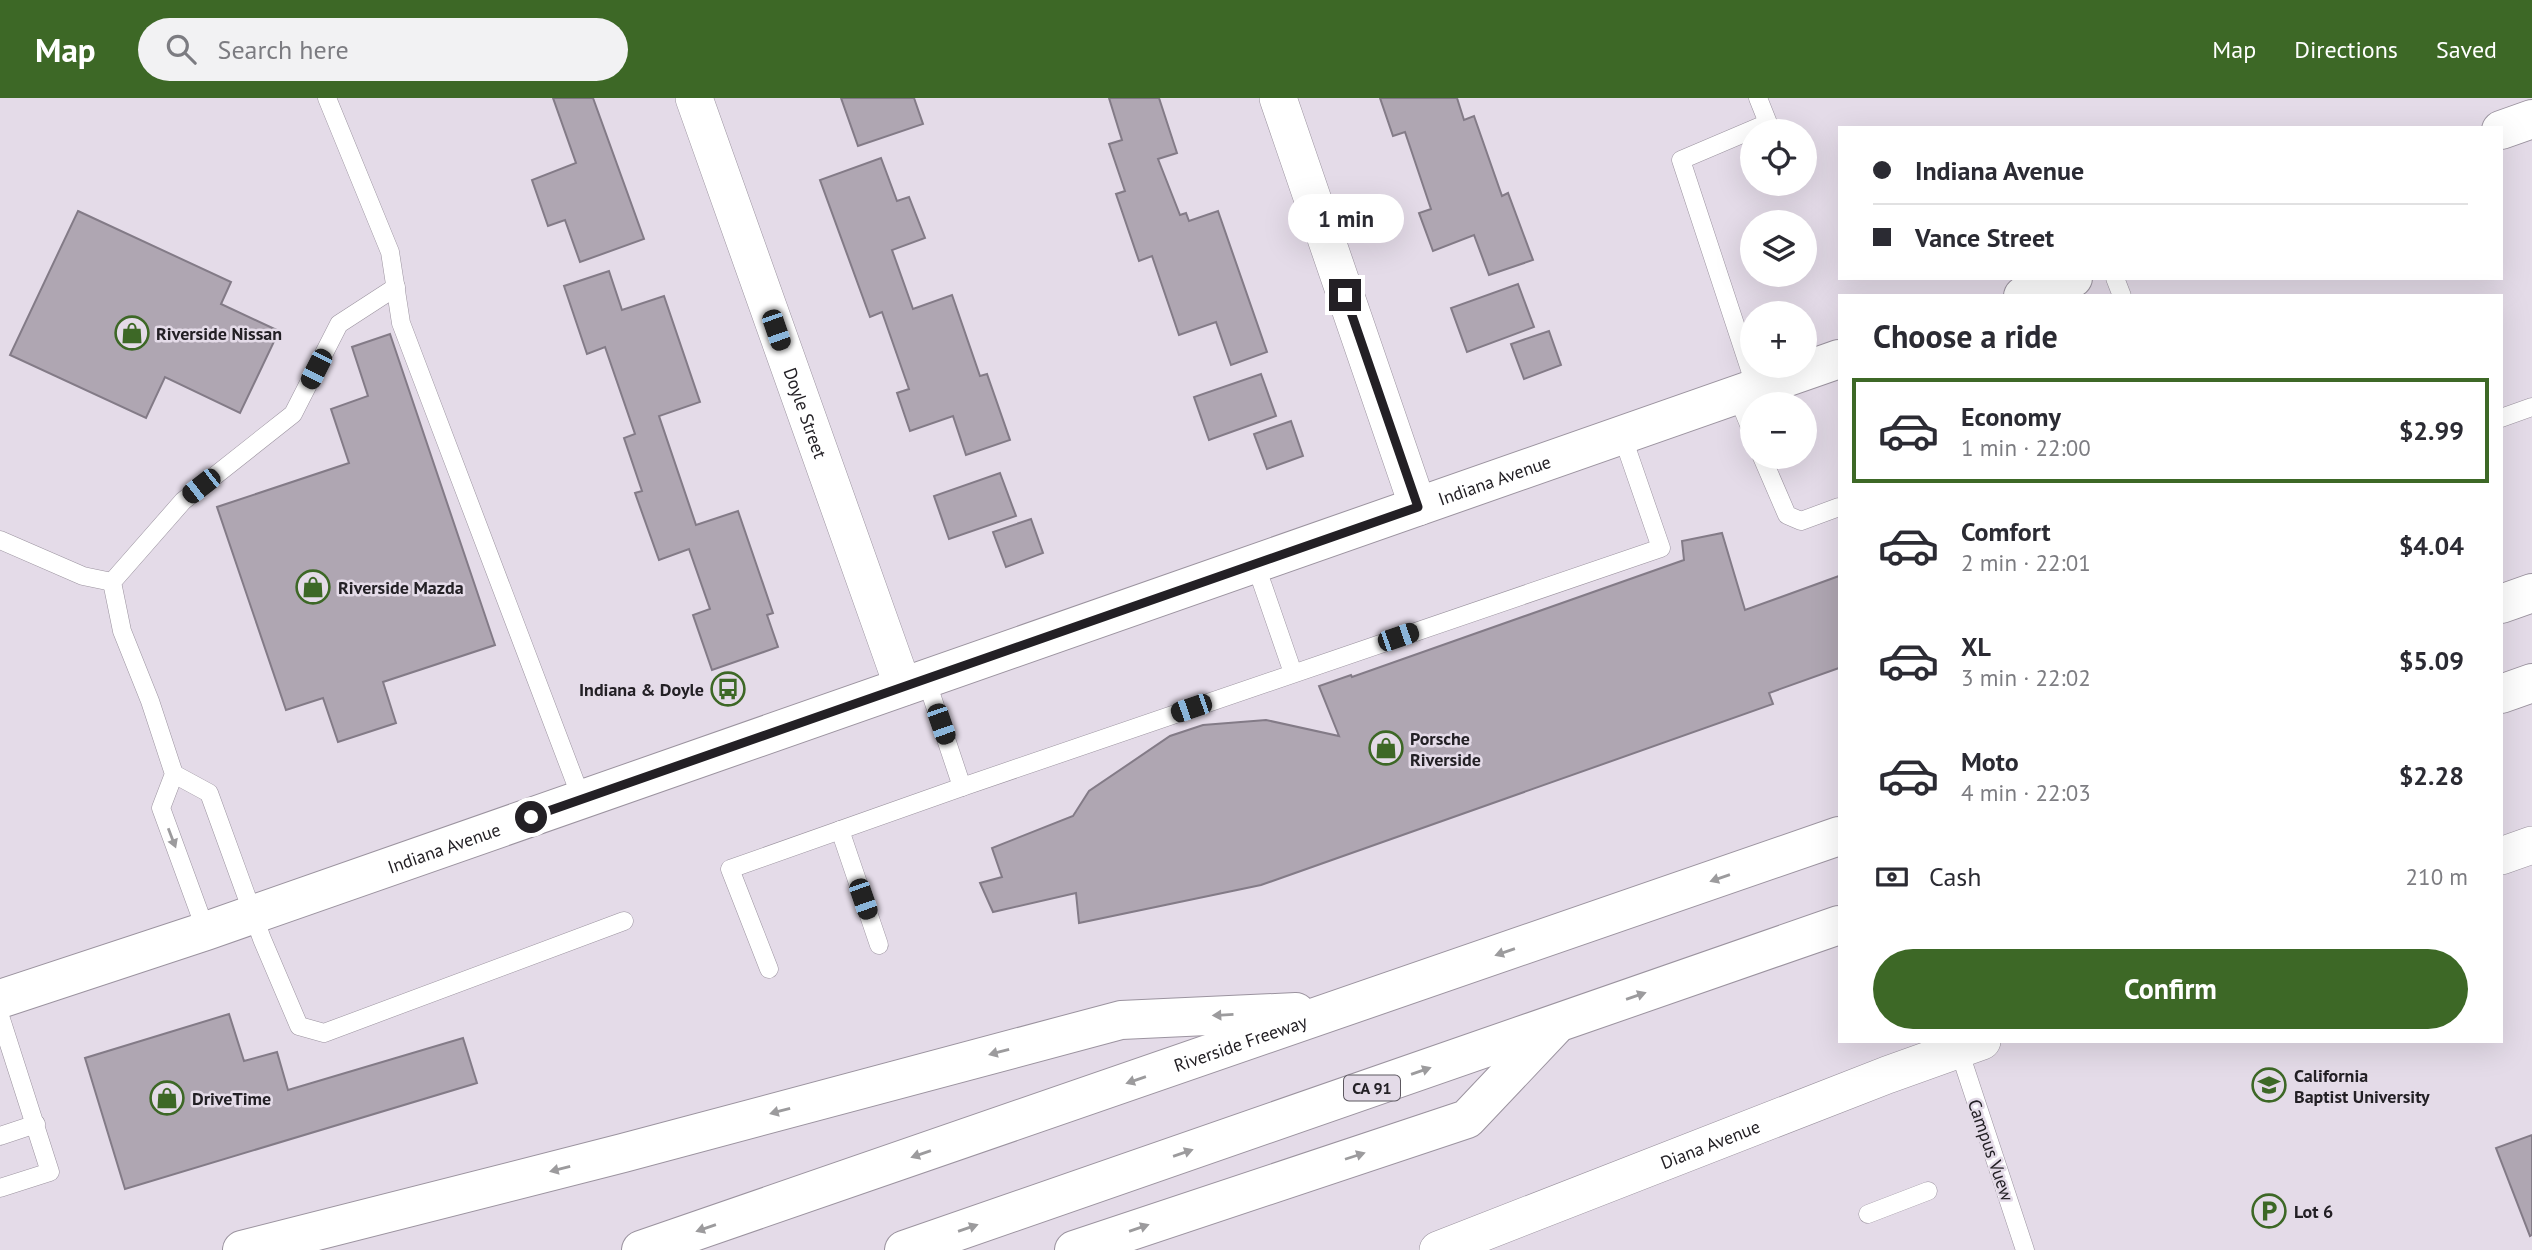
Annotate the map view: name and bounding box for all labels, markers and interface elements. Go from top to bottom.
search box [138,18,628,81]
text: Map [35,28,96,71]
icon: search [162,30,200,68]
text: Search here [218,33,349,66]
text: Map [2212,34,2256,65]
text: Directions [2294,34,2398,65]
text: Saved [2436,34,2497,65]
map controls [1740,119,1817,469]
button: locate [1740,119,1817,196]
text: Indiana Avenue [1915,154,2084,187]
callout: 1 min [1287,194,1403,242]
text: 1 min [1318,204,1374,233]
button: layers [1740,210,1817,287]
text: Vance Street [1915,221,2054,254]
route end [1329,279,1361,311]
button: + [1740,301,1817,378]
car [760,307,793,353]
shop icon: Riverside Nissan [113,314,151,352]
text: Choose a ride [1873,315,2058,357]
place label: Riverside Nissan [156,322,282,345]
car [298,346,335,392]
street label: Doyle Street [779,364,832,461]
button: − [1740,392,1817,469]
icon: car [1877,399,1940,462]
text: Economy [1961,400,2061,433]
text: $2.99 [2399,414,2464,447]
text: 1 min · 22:00 [1961,433,2091,462]
street label: Indiana Avenue [1435,449,1554,510]
car [178,465,225,507]
icon: car [1877,514,1940,577]
text: Comfort [1961,515,2051,548]
text: $4.04 [2399,529,2464,562]
text: 2 min · 22:01 [1961,548,2091,577]
shop icon: Riverside Mazda [294,568,332,606]
place label: Riverside Mazda [338,576,464,599]
car [1375,620,1422,654]
icon: car [1877,629,1940,692]
text: XL [1961,630,1991,663]
text: $5.09 [2399,644,2464,677]
text: 3 min · 22:02 [1961,663,2091,692]
bus stop icon: Indiana & Doyle [709,670,747,708]
place label: Indiana & Doyle [579,678,704,701]
car [1168,691,1215,725]
car [925,701,958,747]
place label: Porsche Riverside [1410,727,1481,771]
shop icon: Porsche Riverside [1367,729,1405,767]
icon: car [1877,744,1940,807]
text: Moto [1961,745,2019,778]
text: $2.28 [2399,759,2464,792]
text: 4 min · 22:03 [1961,778,2091,807]
route start [515,801,547,833]
street label: Indiana Avenue [384,817,503,878]
one-way arrow [167,827,178,848]
icon: cash [1873,858,1911,896]
text: Cash [1929,860,1981,893]
text: 210 m [2406,862,2468,891]
one-way arrow [1709,873,1730,884]
car [847,876,880,922]
one-way arrow [1494,947,1515,958]
button: Confirm [1873,949,2468,1029]
one-way arrow [1626,990,1647,1001]
street label: Riverside Freeway [1171,1009,1310,1077]
one-way arrow [1211,1010,1233,1021]
one-way arrow [989,1048,1010,1058]
place label: California Baptist University [2294,1064,2430,1108]
one-way arrow [1411,1065,1432,1076]
school or university icon: California Baptist University [2250,1066,2288,1104]
one-way arrow [1126,1075,1147,1086]
road number: CA 91 [1344,1076,1400,1100]
shop icon: DriveTime [148,1079,186,1117]
place label: DriveTime [192,1087,271,1110]
street label: Campus Vuew [1963,1096,2019,1205]
one-way arrow [768,1106,790,1117]
street label: Diana Avenue [1657,1114,1763,1174]
one-way arrow [1173,1147,1194,1158]
one-way arrow [910,1149,931,1160]
one-way arrow [1344,1150,1365,1160]
one-way arrow [548,1164,570,1175]
parking icon: Lot 6 [2250,1192,2288,1230]
place label: Lot 6 [2294,1200,2333,1223]
one-way arrow [958,1222,979,1233]
one-way arrow [1129,1222,1150,1233]
one-way arrow [695,1223,716,1234]

